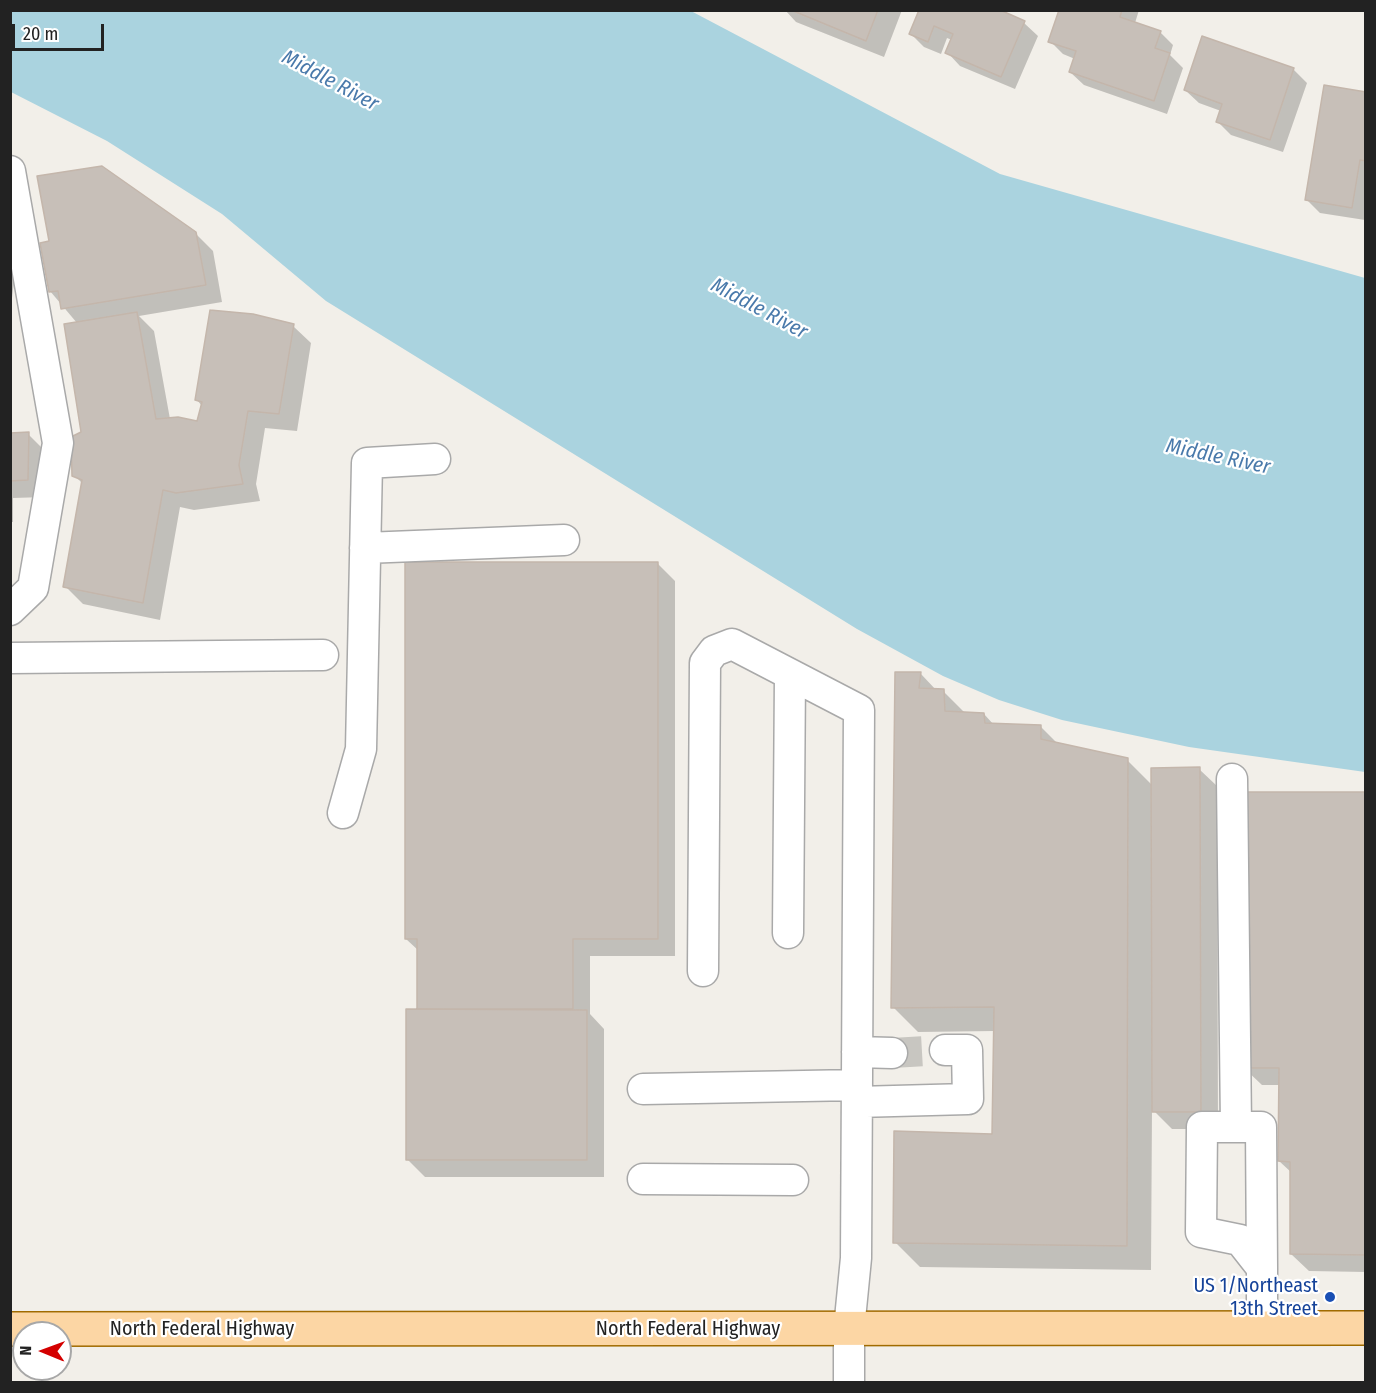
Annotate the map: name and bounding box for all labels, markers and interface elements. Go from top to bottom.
scale bar [15,12,106,50]
text: 20 m [23,23,58,45]
water label: Middle River [277,45,383,117]
water label: Middle River [706,273,812,345]
water label: Middle River [1164,434,1272,480]
place label: US 1/Northeast 13th Street [1193,1274,1318,1321]
marker: US 1/Northeast 13th Street [1323,1290,1337,1304]
street label: North Federal Highway [110,1317,294,1341]
street label: North Federal Highway [596,1317,780,1341]
north arrow [12,1321,72,1381]
text: N [16,1346,35,1356]

